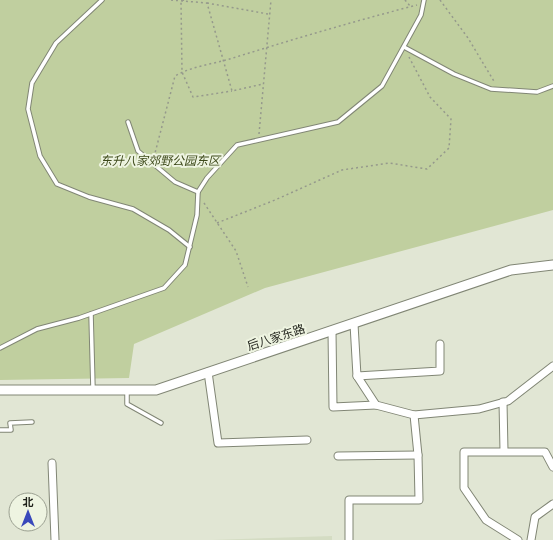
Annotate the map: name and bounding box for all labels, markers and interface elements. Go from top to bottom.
park label: 东升八家郊野公园东区 [100,153,222,168]
street label: 后八家东路 [245,321,307,353]
north arrow [8,492,48,532]
text: 北 [23,495,34,509]

